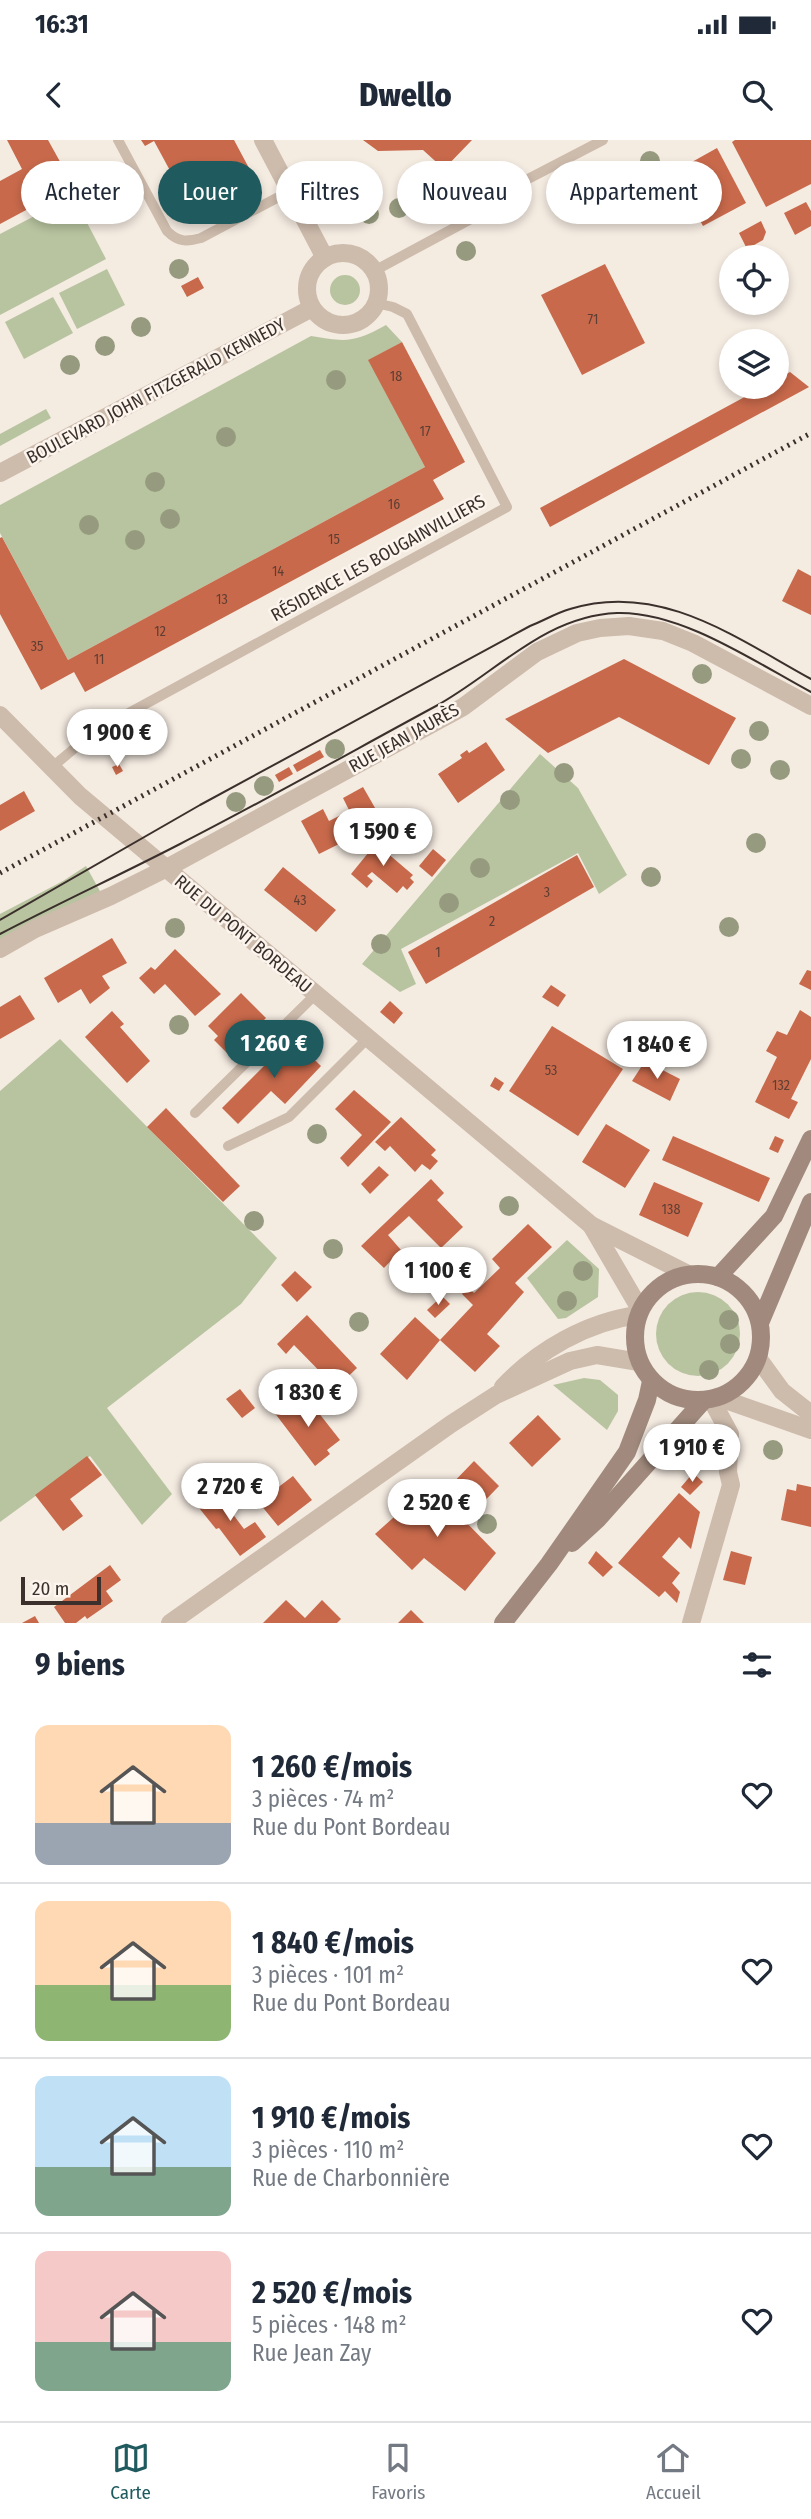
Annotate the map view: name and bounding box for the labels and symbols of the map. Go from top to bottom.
house number: 71 [588,311,598,328]
street label: BOULEVARD JOHN FITZGERALD KENNEDY [23,313,289,469]
house number: 18 [390,368,402,385]
house number: 17 [419,423,431,440]
street label: RÉSIDENCE LES BOUGAINVILLIERS [267,489,489,626]
house number: 16 [388,496,400,513]
house number: 15 [328,531,340,548]
house number: 14 [272,563,284,580]
house number: 13 [216,591,228,608]
house number: 12 [154,623,166,640]
house number: 35 [31,638,43,655]
house number: 11 [94,651,104,668]
street label: RUE JEAN JAURÈS [345,698,463,777]
pin: 1 900 € [52,710,182,769]
pin: 1 590 € [318,808,448,868]
street label: RUE DU PONT BORDEAU [170,870,316,998]
house number: 3 [544,884,550,901]
house number: 43 [294,892,306,909]
house number: 2 [489,913,495,930]
house number: 1 [435,944,441,961]
pin: 1 260 € [209,1020,339,1080]
pin: 1 840 € [592,1021,722,1081]
house number: 53 [545,1062,557,1079]
house number: 132 [772,1077,790,1094]
house number: 138 [662,1201,680,1218]
pin: 1 100 € [373,1248,503,1307]
pin: 1 830 € [243,1370,373,1429]
pin: 1 910 € [627,1424,757,1484]
pin: 2 720 € [165,1464,295,1523]
pin: 2 520 € [372,1480,502,1539]
scale bar [21,1574,102,1606]

